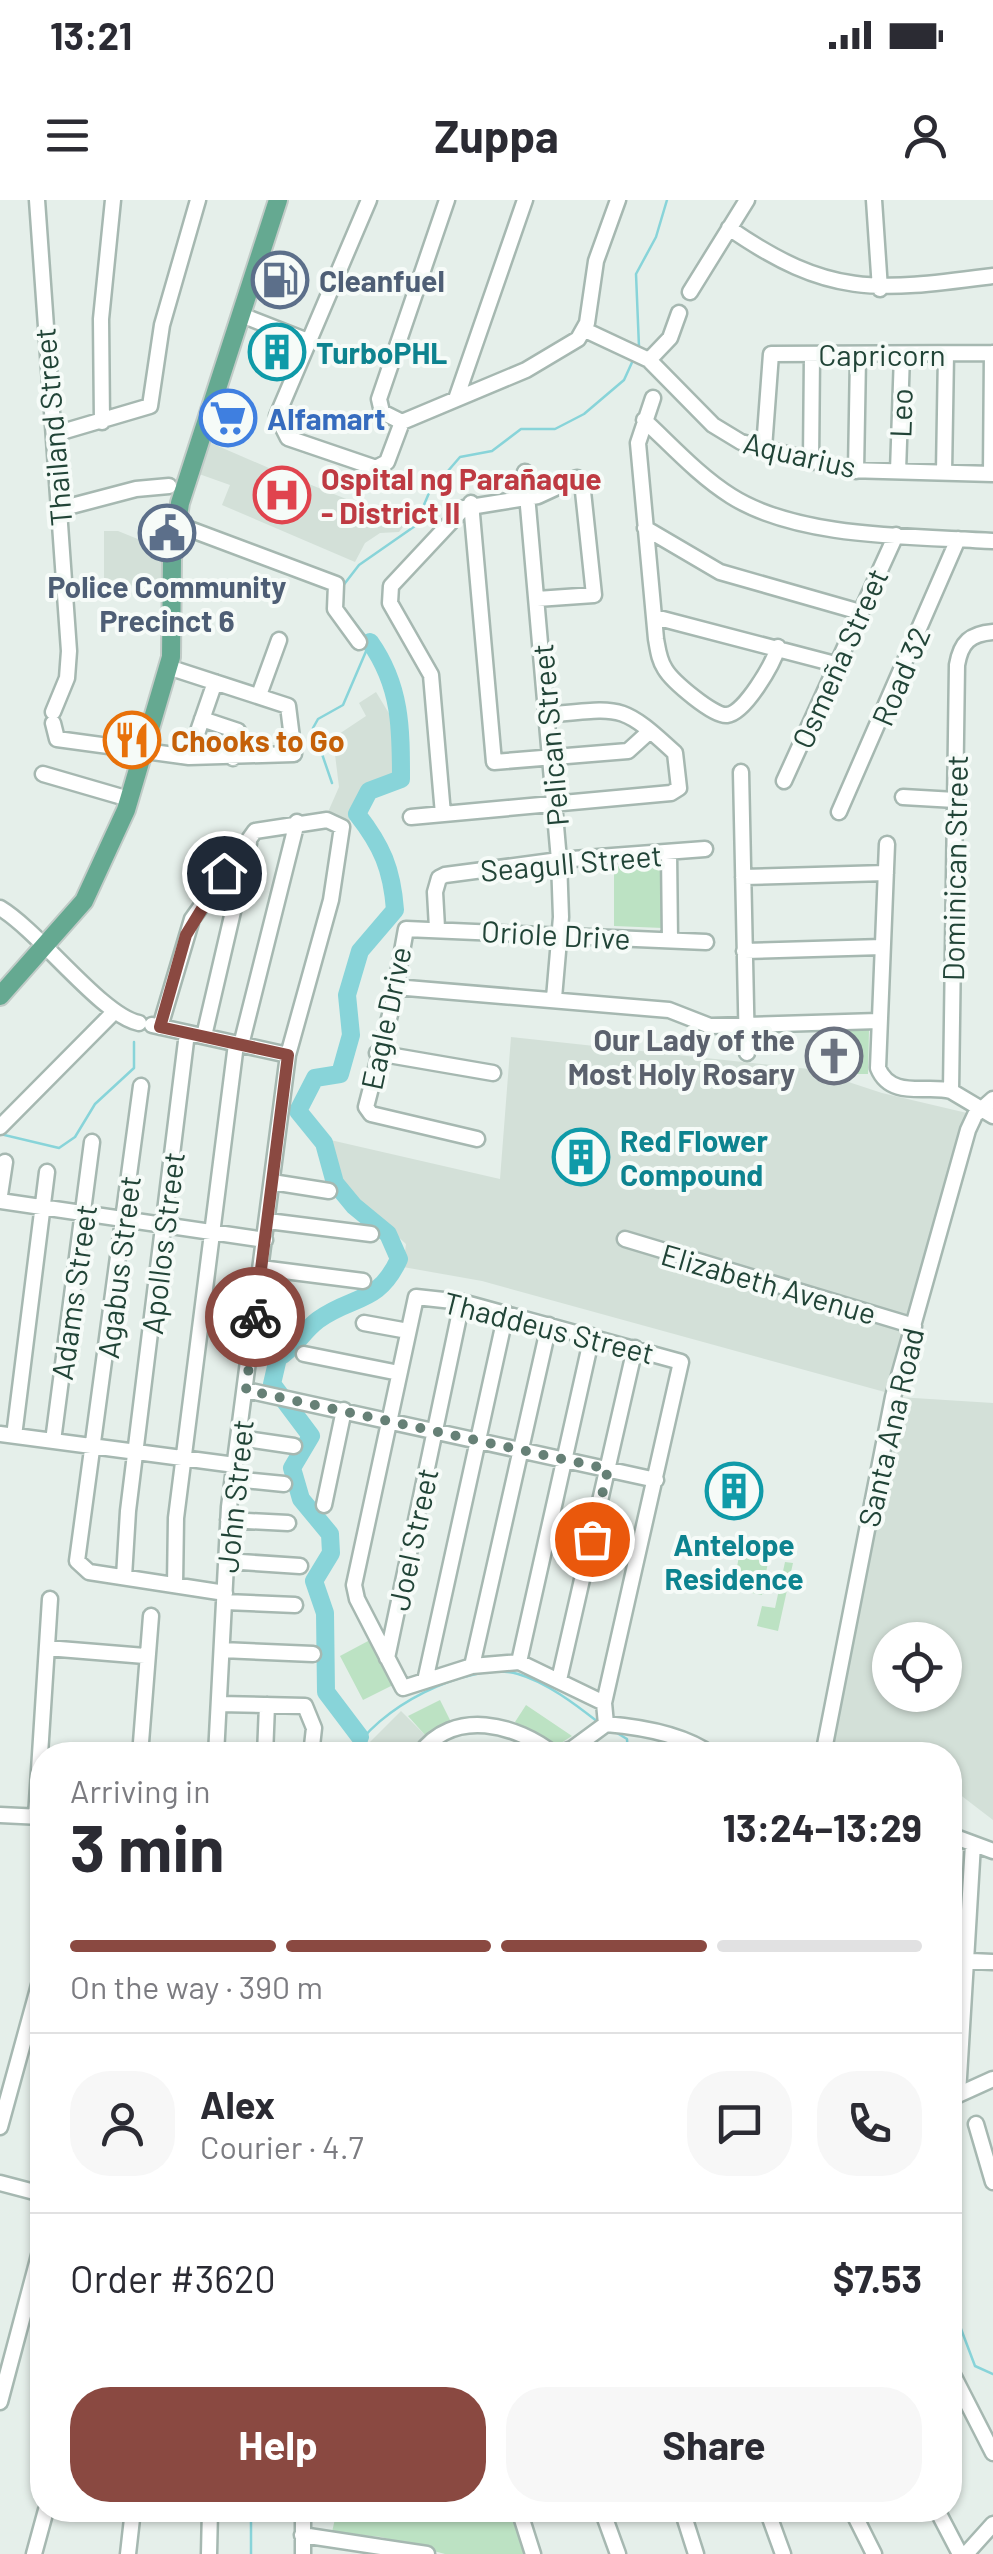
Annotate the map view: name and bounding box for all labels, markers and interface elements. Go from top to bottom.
text: 13:21 [50,12,132,58]
icon: menu [40,108,95,163]
text: Zuppa [434,108,559,162]
icon: person [898,108,953,163]
fuel station icon: Cleanfuel [250,250,310,310]
place label: Cleanfuel [319,262,445,298]
building icon: TurboPHL [247,322,307,382]
street label: Thailand Street [25,326,79,528]
place label: TurboPHL [316,334,448,370]
street label: Capricorn [818,336,946,372]
supermarket icon: Alfamart [198,388,258,448]
street label: Leo [881,388,919,438]
place label: Alfamart [267,400,386,436]
street label: Aquarius [740,424,860,484]
place label: Ospital ng Parañaque - District II [321,460,602,530]
hospital icon: Ospital ng Parañaque - District II [252,465,312,525]
public building icon: Police Community Precinct 6 [137,503,197,563]
street label: Osmeña Street [783,562,895,754]
place label: Police Community Precinct 6 [48,568,286,638]
street label: Road 32 [863,621,937,731]
street label: Pelican Street [523,642,575,828]
restaurant icon: Chooks to Go [102,710,162,770]
place label: Chooks to Go [171,722,345,758]
street label: Dominican Street [934,755,974,981]
pin [182,831,267,916]
street label: Seagull Street [479,836,663,888]
icon: home [197,846,252,901]
street label: Oriole Drive [481,912,631,956]
street label: Eagle Drive [352,943,418,1093]
place label: Our Lady of the Most Holy Rosary [568,1021,795,1091]
church icon: Our Lady of the Most Holy Rosary [804,1026,864,1086]
place label: Red Flower Compound [620,1122,768,1192]
building icon: Red Flower Compound [551,1127,611,1187]
street label: Apollos Street [133,1150,191,1336]
street label: Agabus Street [89,1174,147,1360]
street label: Adams Street [43,1202,103,1382]
street label: Elizabeth Avenue [657,1235,881,1331]
courier [205,1267,305,1367]
street label: Thaddeus Street [440,1283,658,1371]
icon: bike [228,1290,283,1345]
street label: Santa Ana Road [850,1324,930,1530]
street label: John Street [208,1418,260,1574]
building icon: Antelope Residence [704,1461,764,1521]
street label: Joel Street [379,1465,445,1613]
pin [550,1497,635,1582]
icon: bag [565,1512,620,1567]
place label: Antelope Residence [664,1526,804,1596]
map controls [872,1622,962,1712]
button: locate [872,1622,962,1712]
text: Arriving in [70,1771,210,1809]
text: 13:24–13:29 [723,1804,922,1850]
text: 3 min [70,1807,225,1885]
text: On the way · 390 m [70,1967,323,2005]
button: person [70,2071,175,2176]
button: chat [687,2071,792,2176]
button: phone [817,2071,922,2176]
text: Alex [200,2081,275,2127]
text: Courier · 4.7 [200,2127,364,2165]
text: Order #3620 [70,2255,276,2301]
text: $7.53 [833,2255,922,2301]
button: Help [70,2387,486,2502]
button: Share [506,2387,922,2502]

